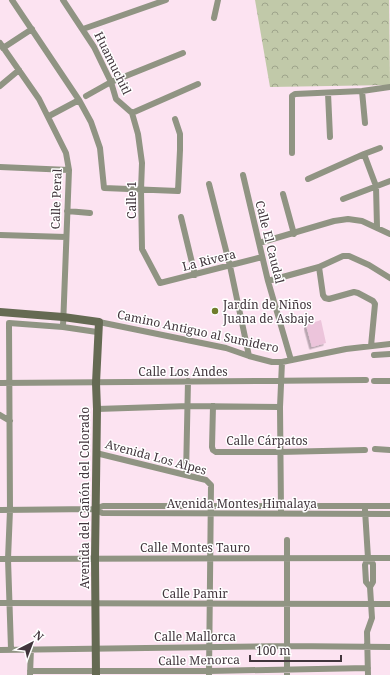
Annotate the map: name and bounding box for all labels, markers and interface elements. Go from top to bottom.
street label: Huamuchitl [90,29,136,98]
street label: Calle Peral [46,168,66,230]
street label: Calle 1 [123,181,140,219]
street label: Calle El Caudal [251,199,289,286]
street label: La Rivera [180,245,238,275]
place label: Jardín de Niños Juana de Asbaje [222,296,314,327]
street label: Camino Antiguo al Sumidero [116,306,280,356]
marker: Jardín de Niños Juana de Asbaje [210,306,220,316]
street label: Calle Los Andes [138,363,228,380]
street label: Avenida del Cañón del Colorado [76,407,93,589]
street label: Calle Cárpatos [226,432,308,449]
street label: Avenida Los Alpes [103,435,209,479]
street label: Avenida Montes Himalaya [167,495,317,512]
street label: Calle Montes Tauro [140,539,250,556]
street label: Calle Pamir [162,585,228,602]
north arrow [12,623,52,663]
text: N [31,627,48,644]
street label: Calle Mallorca [154,628,236,645]
scale bar [250,637,341,663]
text: 100 m [256,642,291,659]
street label: Calle Menorca [158,651,240,669]

